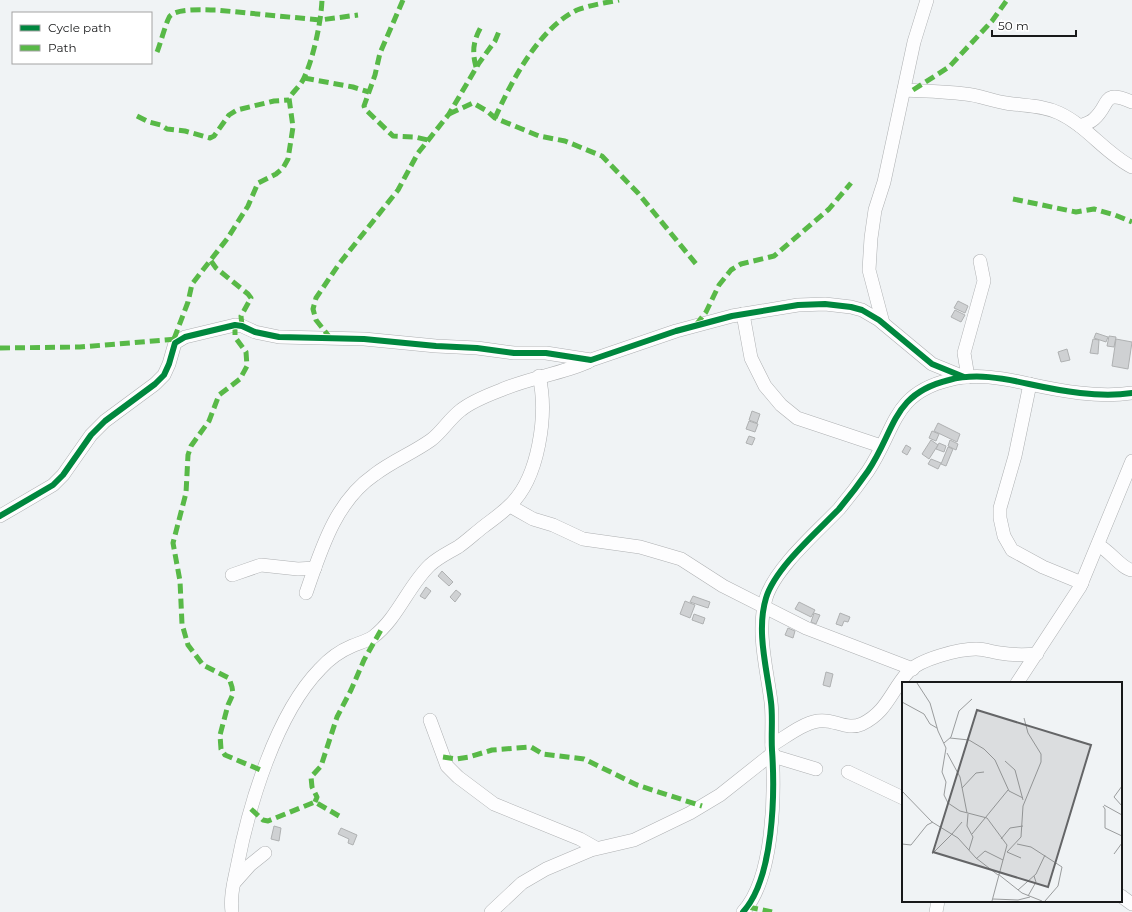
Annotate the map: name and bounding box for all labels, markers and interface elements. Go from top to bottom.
legend [12,12,152,64]
scale bar [992,12,1076,38]
text: 50 m [998,18,1029,33]
text: Cycle path [48,20,111,35]
text: Path [48,40,77,55]
inset map [902,682,1122,902]

